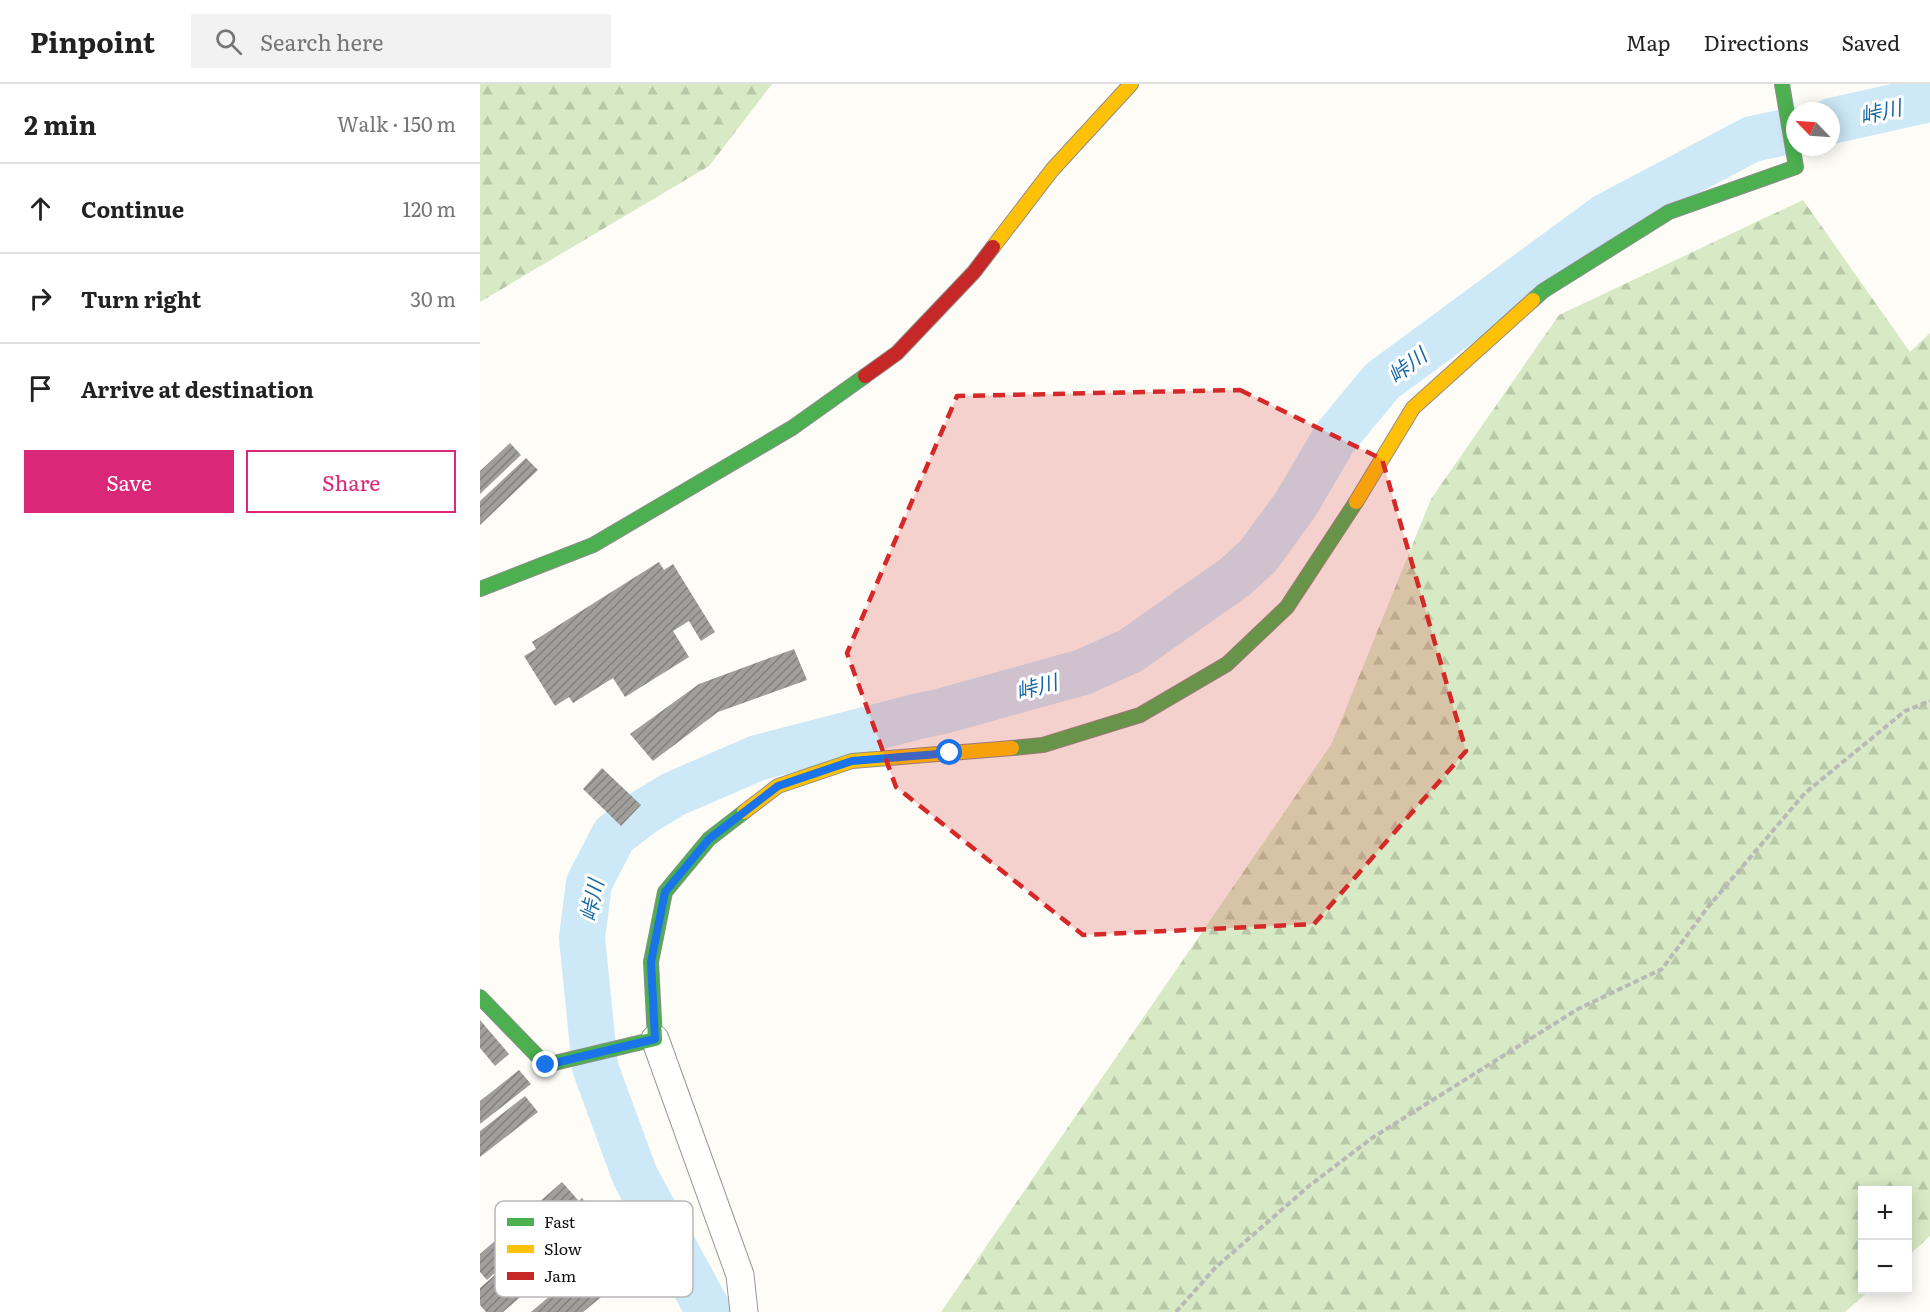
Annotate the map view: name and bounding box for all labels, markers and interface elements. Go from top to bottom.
search box [191,14,611,68]
text: Pinpoint [30,20,155,62]
icon: search [212,25,245,58]
text: Search here [260,25,383,58]
text: Map [1626,26,1671,57]
text: Directions [1704,26,1809,57]
text: Saved [1842,26,1900,57]
water label: 峠川 [1856,90,1906,130]
north arrow [1786,102,1840,156]
text: 2 min [24,104,97,143]
text: Walk · 150 m [337,108,456,138]
icon: ahead [24,192,57,225]
text: Continue [81,192,184,225]
text: 120 m [403,193,456,223]
icon: right [24,282,57,315]
text: Turn right [81,282,201,315]
text: 30 m [410,283,456,313]
water label: 峠川 [1380,338,1434,389]
icon: arrive [24,372,57,405]
text: Arrive at destination [81,372,314,405]
button: Save [24,450,234,513]
button: Share [246,450,456,513]
water label: 峠川 [1012,664,1062,705]
route start [936,739,962,765]
water label: 峠川 [570,874,610,924]
route end [532,1051,558,1077]
map controls [1858,1186,1912,1294]
button: + [1858,1186,1912,1240]
legend [495,1201,693,1297]
text: Fast [544,1209,576,1233]
text: Slow [544,1236,582,1260]
button: − [1858,1240,1912,1294]
text: Jam [544,1263,577,1287]

